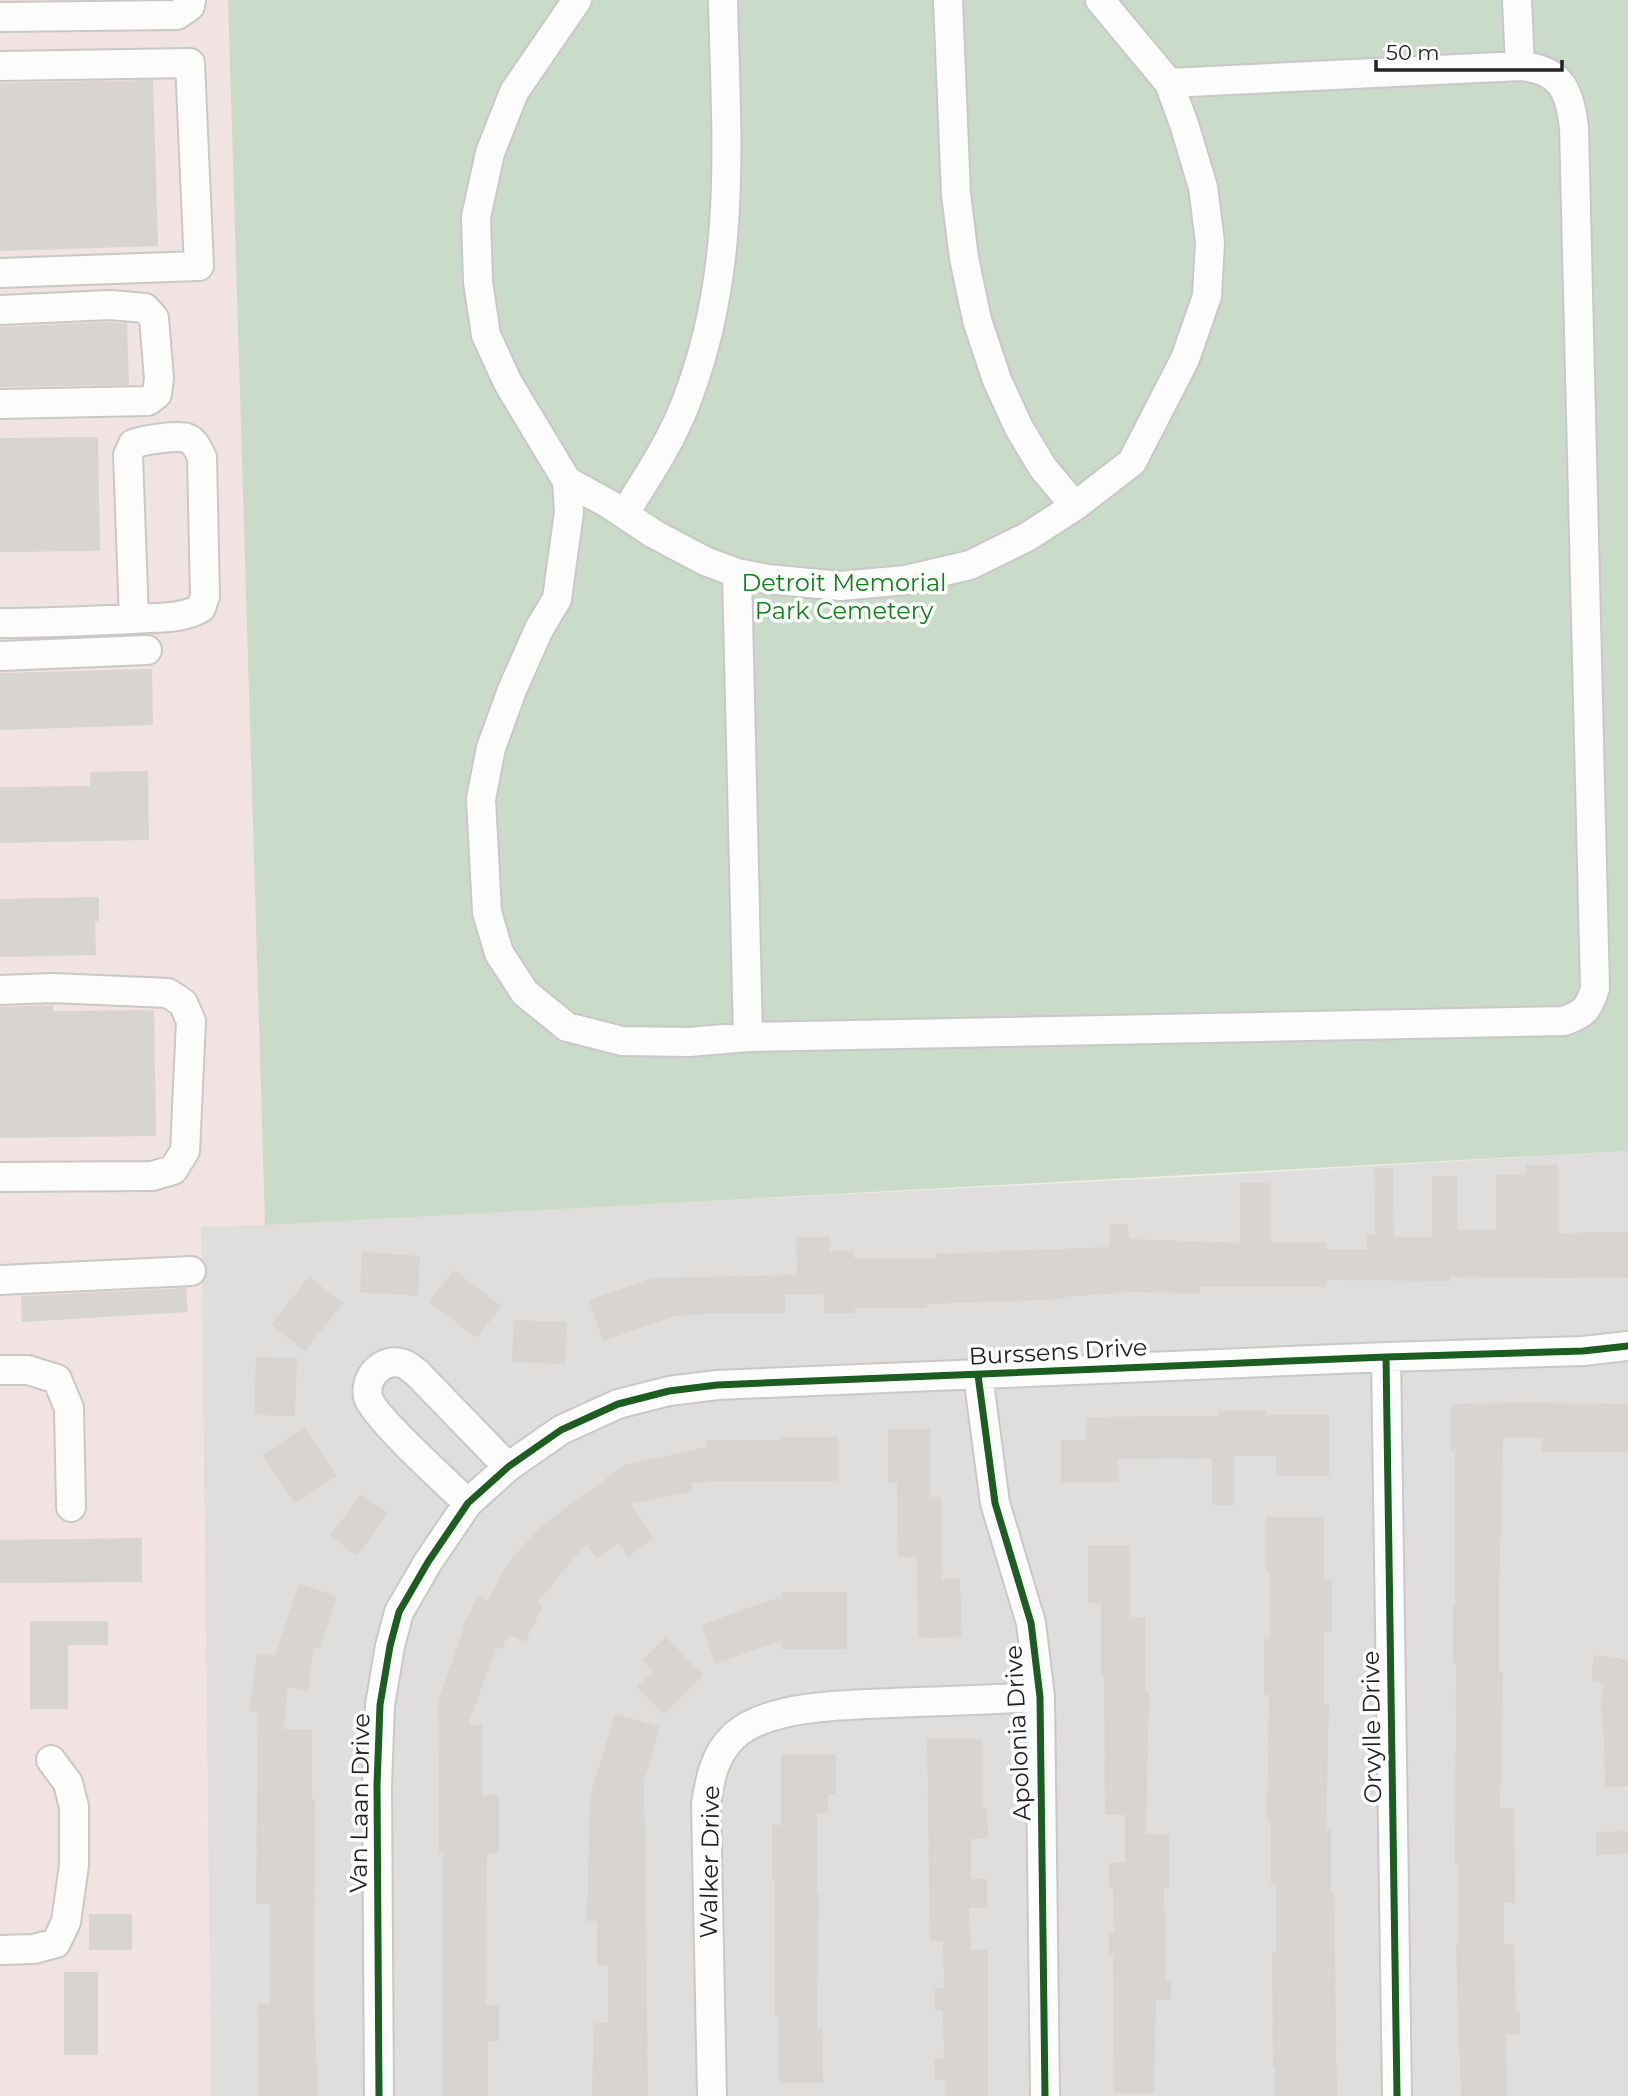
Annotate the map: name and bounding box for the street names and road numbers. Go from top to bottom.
street label: Burssens Drive [968,1332,1148,1371]
street label: Apolonia Drive [998,1644,1037,1822]
street label: Orvylle Drive [1356,1650,1387,1804]
street label: Van Laan Drive [343,1713,376,1893]
street label: Walker Drive [694,1785,725,1939]

